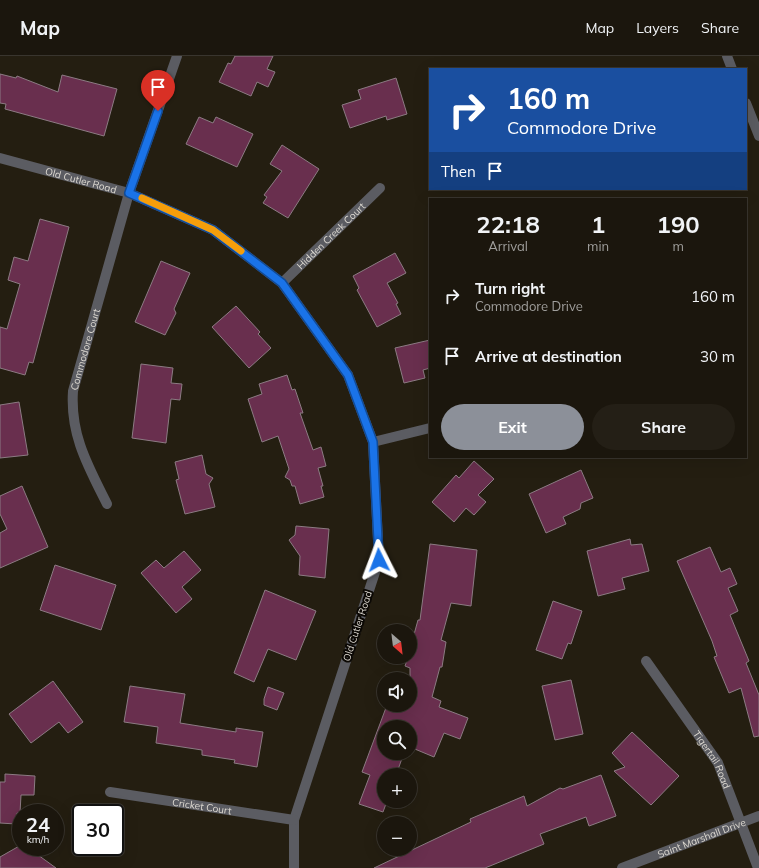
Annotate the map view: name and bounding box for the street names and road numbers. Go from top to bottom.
street label: Old Cutler Road [44,165,118,196]
street label: Hidden Creek Court [294,200,369,272]
street label: Commodore Court [68,307,103,392]
street label: Old Cutler Road [340,589,375,663]
street label: Tigertail Road [690,728,733,791]
street label: Cricket Court [171,796,233,817]
street label: Saint Marshall Drive [656,816,748,861]

